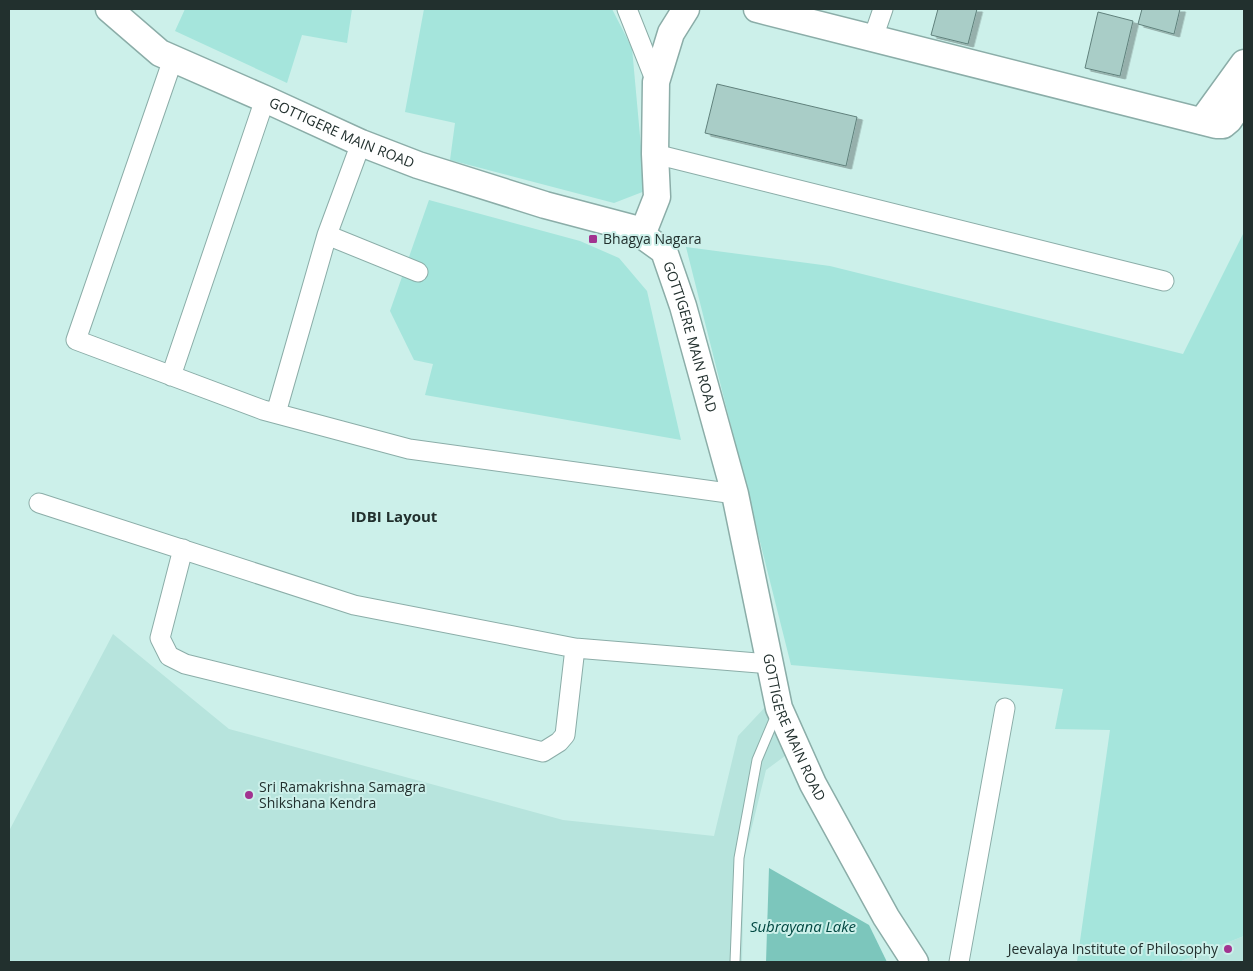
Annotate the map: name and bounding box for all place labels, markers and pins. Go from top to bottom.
place label: Bhagya Nagara [603,229,702,248]
marker: Bhagya Nagara [587,233,599,245]
place label: Sri Ramakrishna Samagra Shikshana Kendra [259,777,426,812]
marker: Sri Ramakrishna Samagra Shikshana Kendra [243,789,255,801]
place label: Jeevalaya Institute of Philosophy [1006,939,1219,958]
marker: Jeevalaya Institute of Philosophy [1222,943,1234,955]

